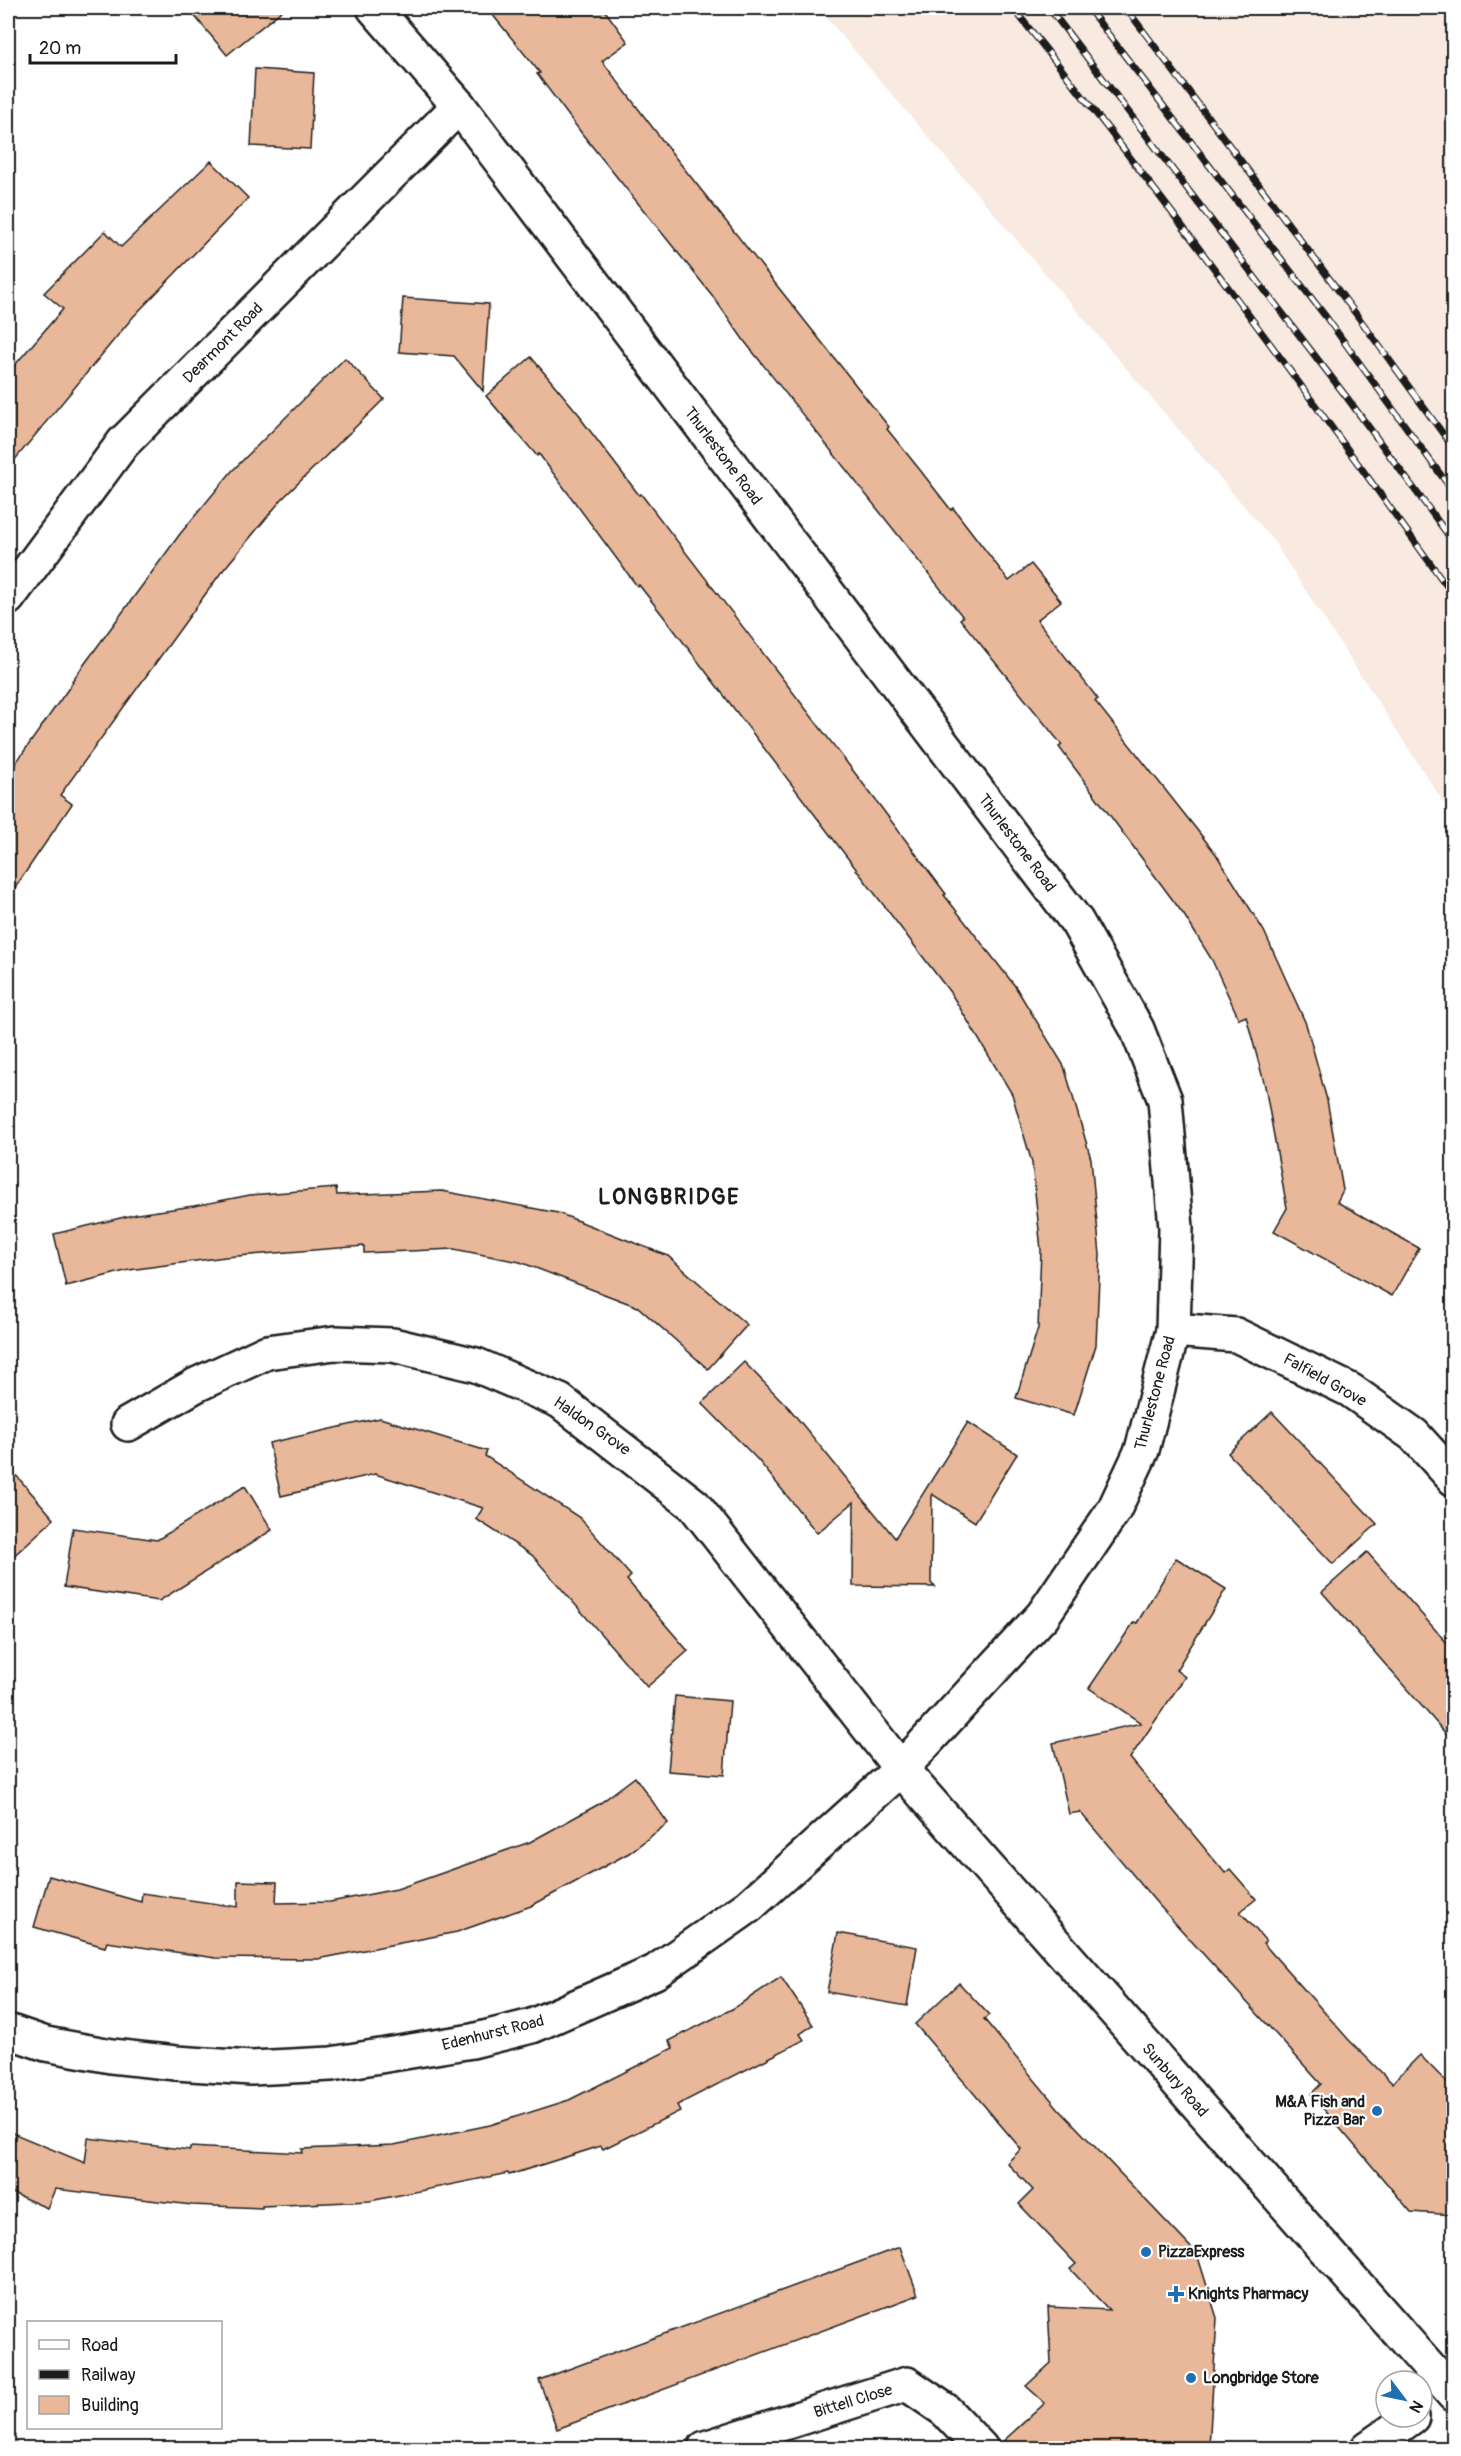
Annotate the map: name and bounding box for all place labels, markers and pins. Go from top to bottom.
place label: M&A Fish and Pizza Bar [1275,2092,1365,2130]
marker: M&A Fish and Pizza Bar [1370,2104,1384,2118]
place label: PizzaExpress [1158,2242,1245,2262]
marker: PizzaExpress [1139,2245,1153,2259]
place label: Knights Pharmacy [1188,2284,1309,2304]
marker: Knights Pharmacy [1169,2287,1183,2301]
place label: Longbridge Store [1203,2368,1320,2388]
marker: Longbridge Store [1184,2371,1198,2385]

